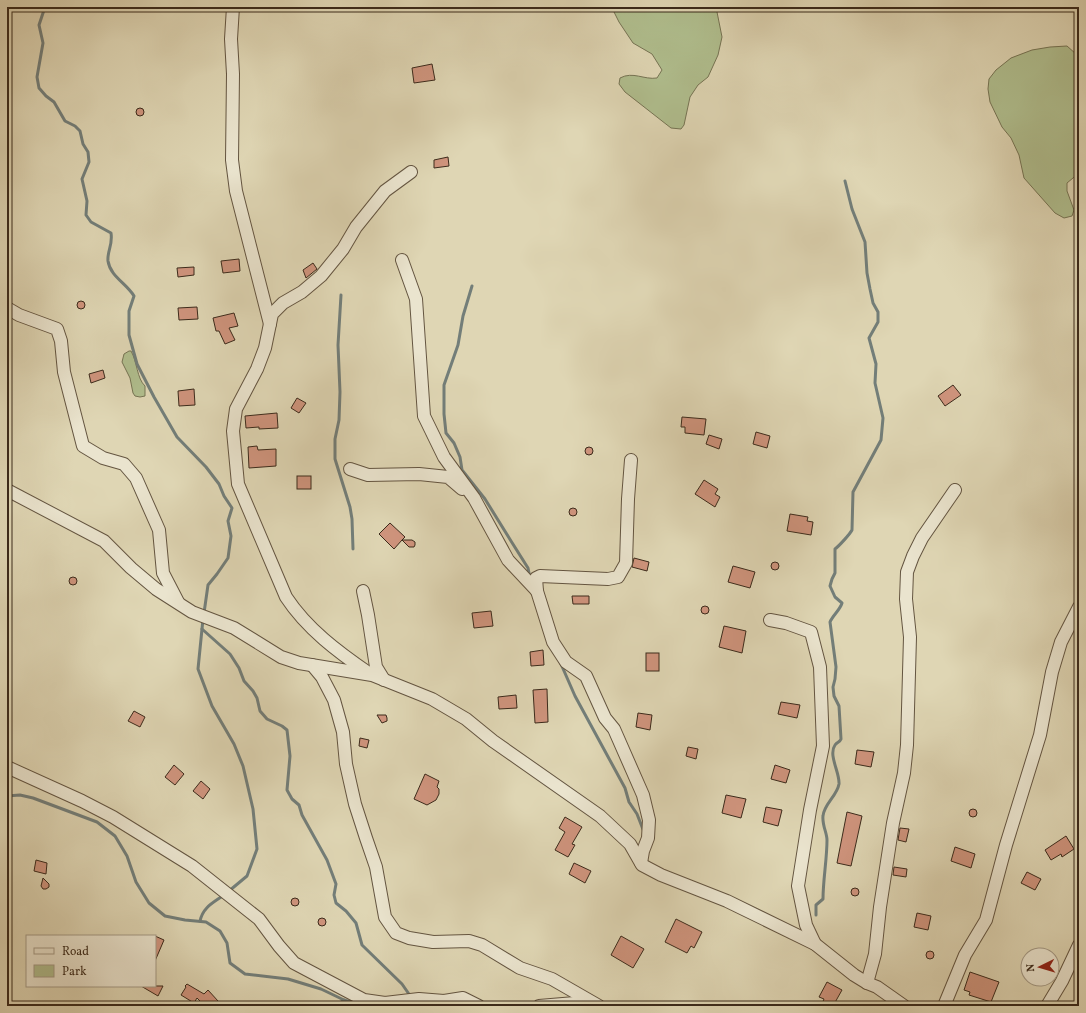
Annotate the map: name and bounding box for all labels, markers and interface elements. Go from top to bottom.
legend [26,935,156,987]
text: Road [62,944,89,960]
north arrow [1020,947,1060,987]
text: N [1024,963,1039,972]
text: Park [62,964,87,980]

